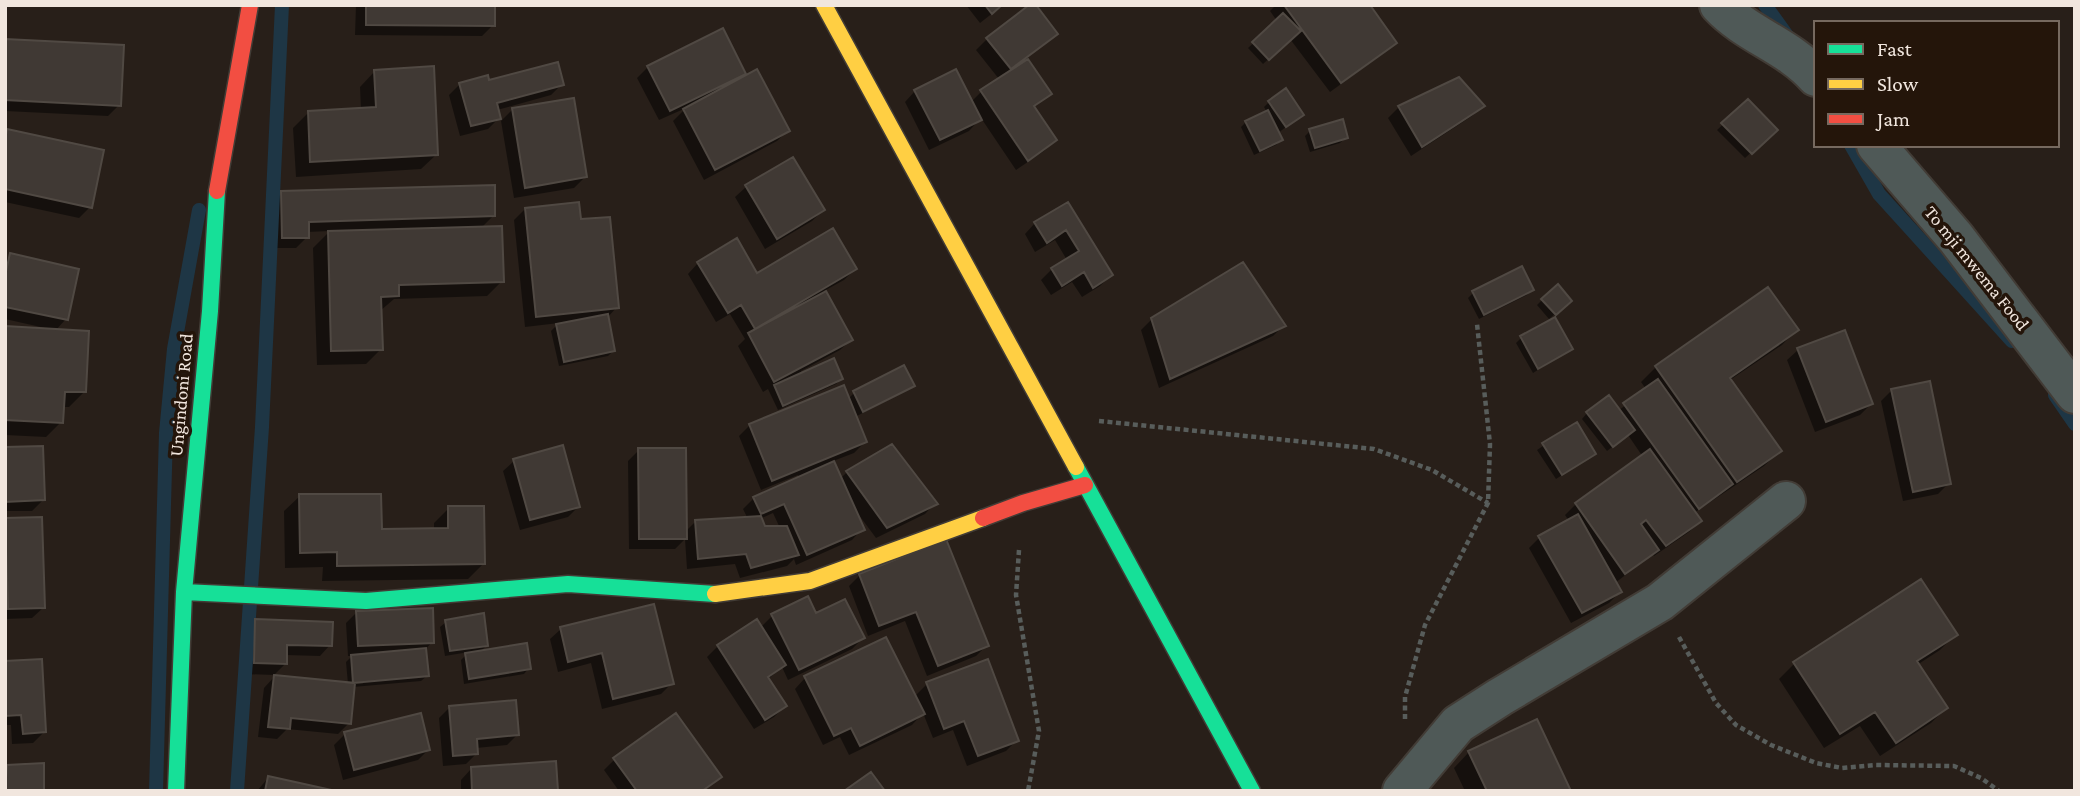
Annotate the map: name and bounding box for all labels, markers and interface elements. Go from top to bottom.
legend [1814,21,2059,147]
text: Fast [1877,37,1913,61]
text: Slow [1877,72,1919,96]
text: Jam [1875,107,1910,131]
street label: To mji mwema Food [1920,202,2034,335]
street label: Ungindoni Road [165,333,197,457]

